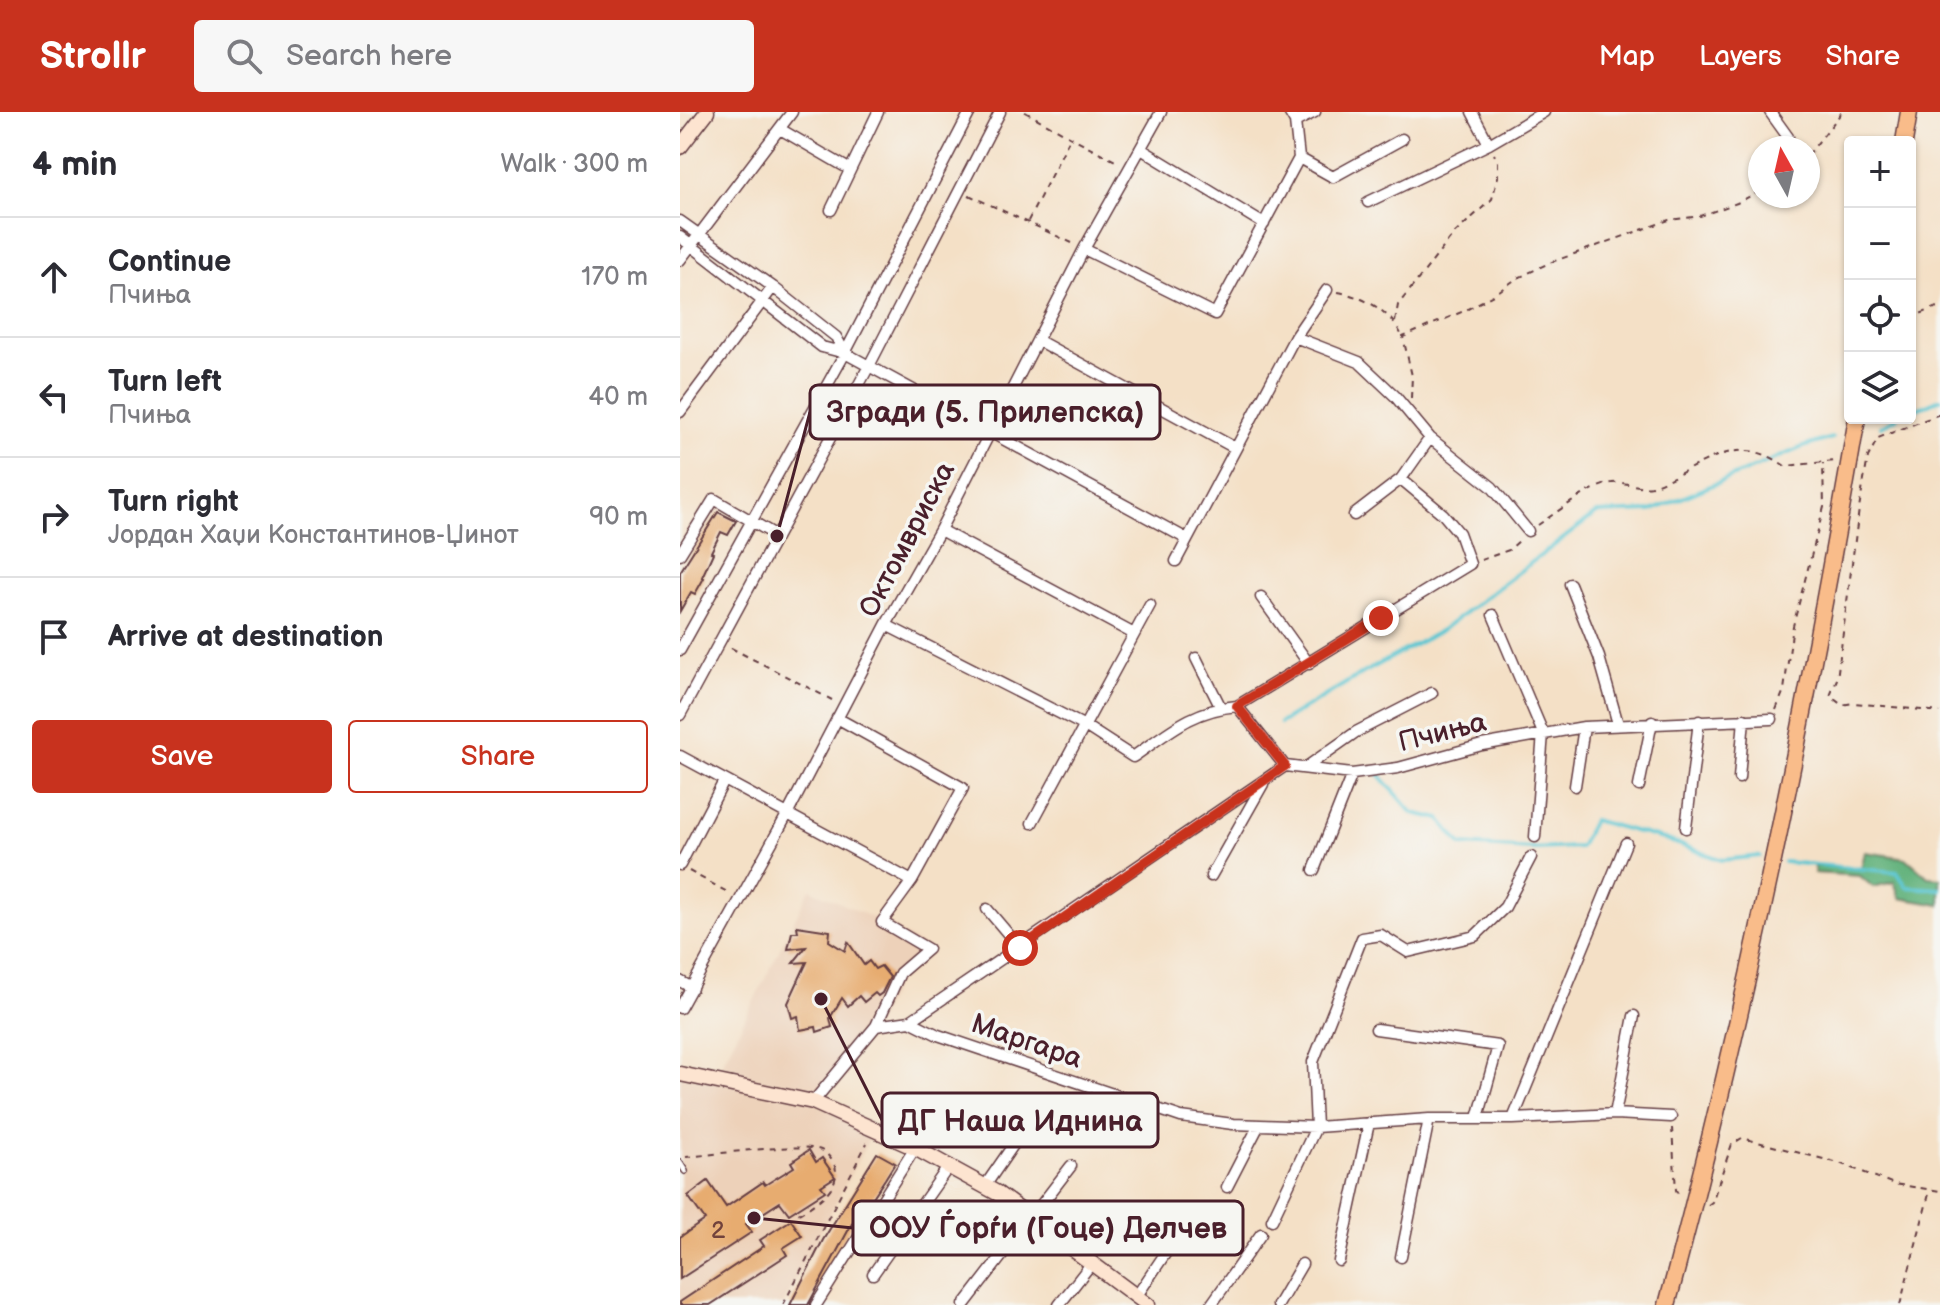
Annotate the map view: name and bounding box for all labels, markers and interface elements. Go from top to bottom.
search box [194,20,754,92]
text: Strollr [40,34,146,79]
icon: search [222,34,266,78]
text: Search here [286,38,452,74]
text: Map [1599,40,1655,73]
text: Layers [1699,40,1782,73]
text: Share [1826,40,1900,73]
north arrow [1748,136,1820,208]
map controls [1844,136,1916,424]
button: + [1844,136,1916,208]
text: 4 min [32,144,118,185]
text: Walk · 300 m [500,149,648,180]
button: − [1844,208,1916,280]
text: Continue [108,244,231,280]
icon: ahead [32,255,76,299]
text: 170 m [581,262,648,293]
text: Пчиња [108,280,191,311]
button: locate [1844,280,1916,352]
button: layers [1844,352,1916,424]
text: Turn left [108,364,222,400]
icon: left [32,375,76,419]
text: 40 m [588,382,648,413]
callout: Згради (5. Прилепска) [810,385,1160,439]
text: Згради (5. Прилепска) [826,395,1144,431]
text: Пчиња [108,400,191,431]
street label: Октомвриска [853,456,962,623]
text: Turn right [108,484,239,520]
icon: right [32,495,76,539]
text: 90 m [589,502,648,533]
text: Јордан Хаџи Константинов-Џинот [108,520,519,551]
route end [1363,600,1399,636]
icon: arrive [32,615,76,659]
text: Arrive at destination [108,619,384,655]
street label: Пчиња [1395,705,1490,759]
button: Save [32,720,332,793]
button: Share [348,720,648,793]
route start [1002,930,1038,966]
street label: Маргара [967,1007,1087,1076]
callout: ДГ Наша Иднина [882,1093,1158,1147]
text: ДГ Наша Иднина [898,1104,1143,1140]
callout: ООУ Ѓорѓи (Гоце) Делчев [853,1201,1243,1255]
text: ООУ Ѓорѓи (Гоце) Делчев [869,1208,1227,1247]
house number: 2 [711,1216,725,1245]

